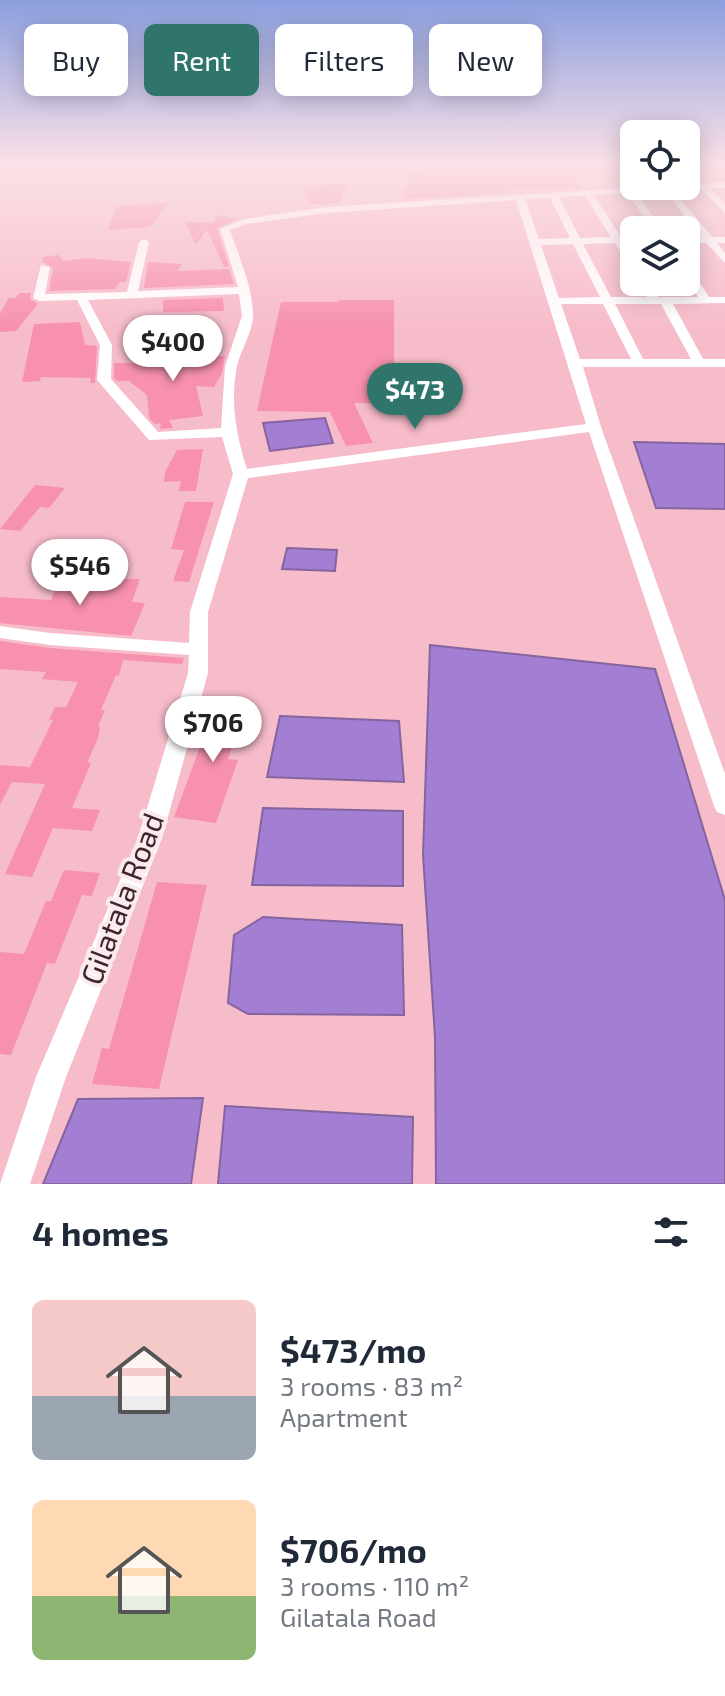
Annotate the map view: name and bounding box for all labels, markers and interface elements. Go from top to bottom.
chip: Buy [24,24,128,96]
chip: Rent [144,24,259,96]
chip: Filters [275,24,413,96]
chip: New [429,24,542,96]
map controls [620,120,700,296]
button: locate [620,120,700,200]
button: layers [620,216,700,296]
pin: $400 [126,315,220,383]
text: $400 [141,325,205,356]
pin: $473 [368,363,462,431]
text: $473 [385,373,445,404]
pin: $546 [33,539,127,607]
text: $546 [49,549,111,580]
pin: $706 [166,696,260,764]
text: $706 [183,706,243,737]
street label: Gilatala Road [72,807,170,989]
icon: filters [649,1210,693,1254]
text: 4 homes [32,1212,169,1253]
text: $473/mo [280,1329,426,1370]
icon: home [96,1332,192,1428]
text: 3 rooms · 83 m² [280,1370,463,1401]
text: Apartment [280,1401,408,1432]
text: $706/mo [280,1529,427,1570]
icon: home [96,1532,192,1628]
text: 3 rooms · 110 m² [280,1570,469,1601]
text: Gilatala Road [280,1601,437,1632]

